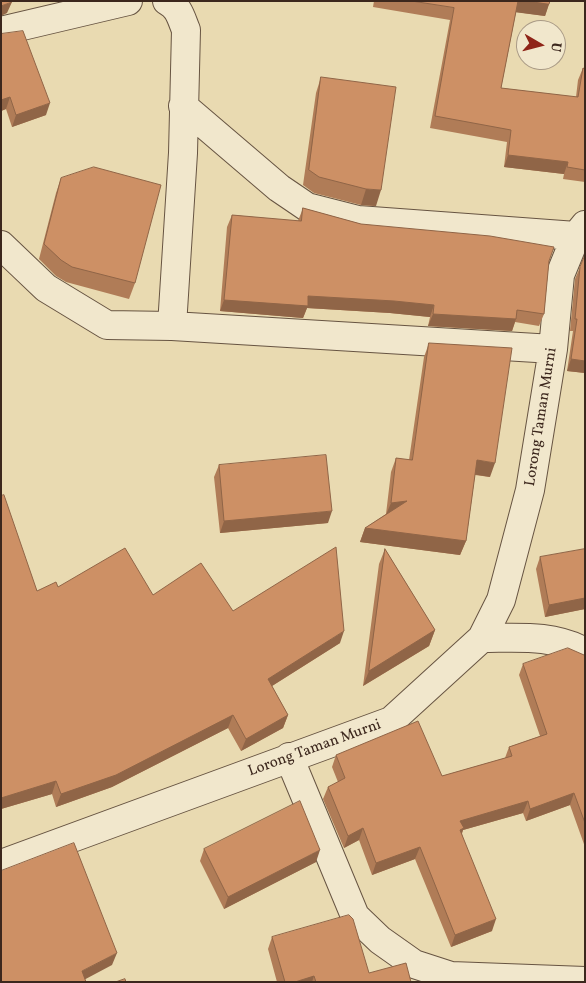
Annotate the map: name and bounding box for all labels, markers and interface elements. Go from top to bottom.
north arrow [516,20,566,70]
text: U [545,41,565,53]
street label: Lorong Taman Murni [522,346,562,488]
street label: Lorong Taman Murni [246,717,384,781]

